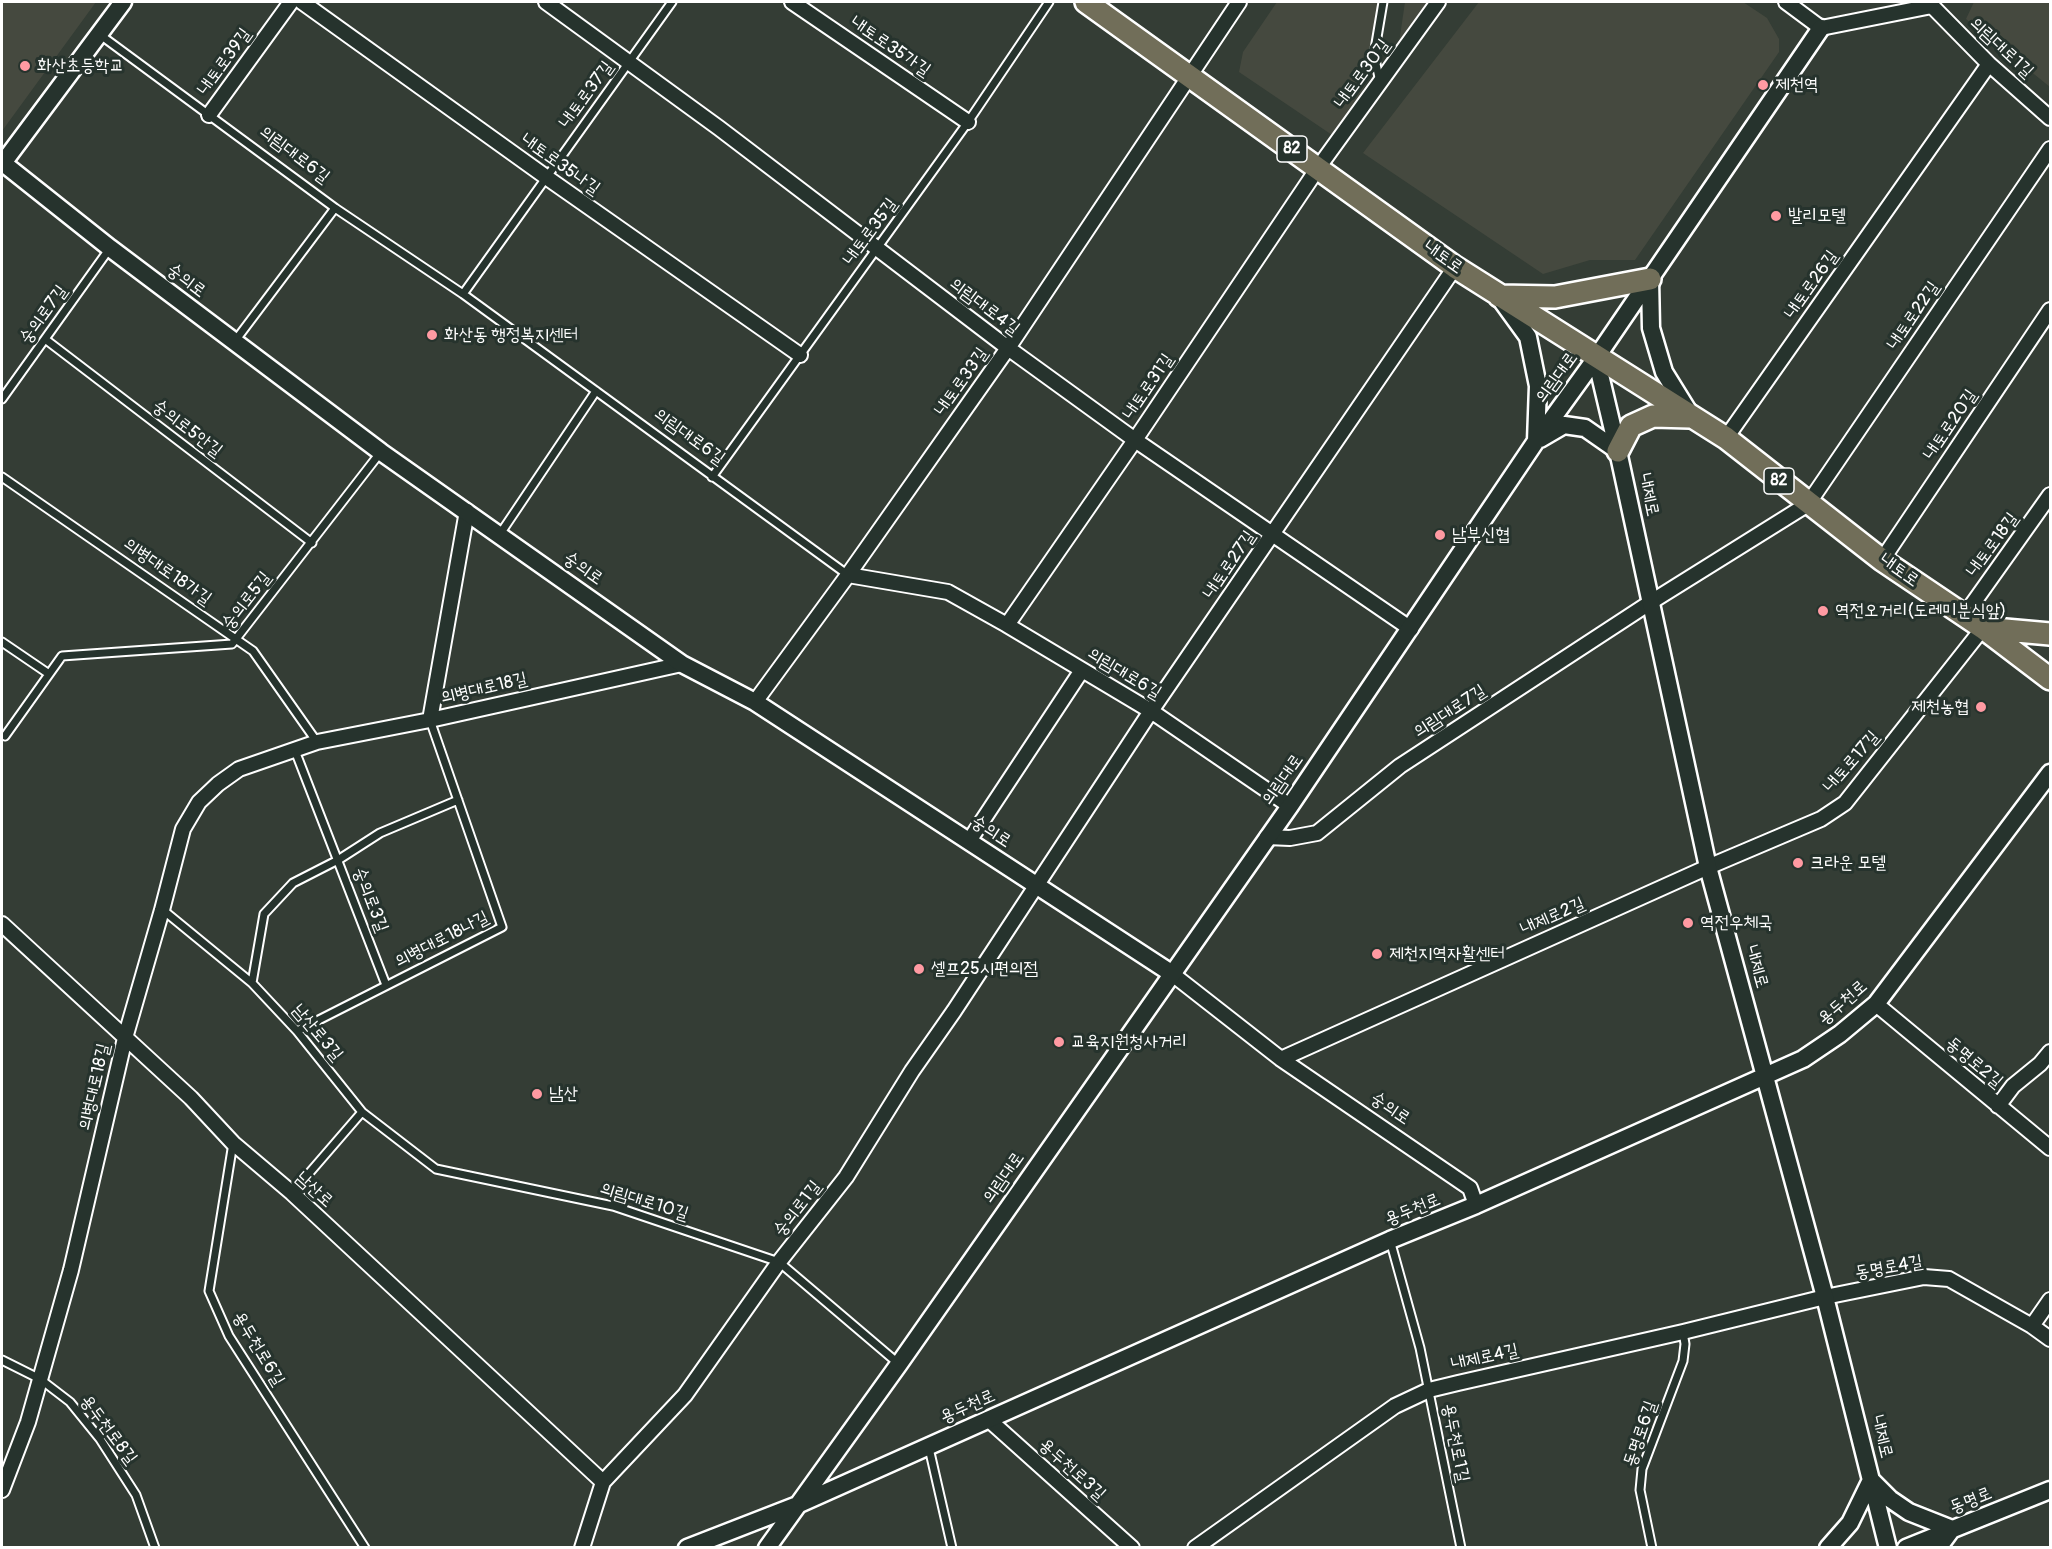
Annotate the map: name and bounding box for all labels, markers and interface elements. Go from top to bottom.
street label: 내토로35가길 [846,12,934,82]
street label: 의림대로1길 [1965,13,2037,83]
street label: 내토로39길 [194,24,256,100]
street label: 내토로30길 [1331,35,1395,113]
place label: 화산초등학교 [37,55,124,77]
street label: 내토로37길 [555,57,619,133]
marker: 화산초등학교 [18,59,32,73]
place label: 제천역 [1775,74,1818,96]
marker: 제천역 [1756,78,1770,92]
street label: 의림대로6길 [254,121,334,189]
street label: 내토로35나길 [516,130,604,200]
road number: 82 [1277,136,1307,162]
street label: 내토로35길 [839,194,903,270]
place label: 발리모텔 [1788,205,1846,227]
marker: 발리모텔 [1769,209,1783,223]
street label: 내토로 [1419,237,1467,279]
street label: 내토로26길 [1781,247,1843,323]
street label: 숭의로 [162,259,210,303]
street label: 의림대로4길 [944,273,1024,341]
street label: 내토로22길 [1883,278,1945,354]
street label: 숭의로7길 [15,281,73,349]
place label: 화산동 행정복지센터 [444,324,578,346]
marker: 화산동 행정복지센터 [425,328,439,342]
street label: 내토로33길 [931,344,993,420]
street label: 의림대로 [1531,348,1583,408]
street label: 내토로31길 [1119,350,1179,424]
street label: 내토로20길 [1920,386,1982,464]
street label: 숭의로5안길 [148,396,226,462]
street label: 의림대로6길 [649,404,729,470]
road number: 82 [1764,468,1794,494]
street label: 내제로 [1633,472,1663,518]
street label: 내토로18길 [1963,509,2023,581]
place label: 남부신협 [1452,524,1510,546]
street label: 내토로27길 [1199,527,1261,603]
marker: 남부신협 [1433,528,1447,542]
street label: 의병대로18가길 [119,534,215,610]
street label: 숭의로 [559,548,607,590]
street label: 내토로 [1875,550,1923,592]
street label: 숭의로5길 [218,568,276,634]
place label: 역전오거리(도레미분식앞) [1835,600,2006,622]
marker: 역전오거리(도레미분식앞) [1816,604,1830,618]
street label: 의림대로6길 [1083,643,1165,705]
street label: 의병대로18길 [438,669,530,709]
street label: 의림대로7길 [1410,681,1490,743]
place label: 제천농협 [1911,696,1969,718]
marker: 제천농협 [1974,700,1988,714]
street label: 내토로17길 [1819,727,1885,797]
street label: 의림대로 [1258,750,1308,810]
street label: 숭의로 [967,811,1015,853]
place label: 크라운 모텔 [1810,852,1886,874]
marker: 크라운 모텔 [1791,856,1805,870]
street label: 숭의로3길 [348,864,392,936]
street label: 내제로2길 [1518,893,1588,941]
street label: 의병대로18나길 [391,907,493,973]
place label: 역전우체국 [1700,912,1772,934]
marker: 역전우체국 [1681,916,1695,930]
place label: 제천지역자활센터 [1389,943,1505,965]
street label: 내제로 [1740,943,1772,991]
marker: 제천지역자활센터 [1370,947,1384,961]
place label: 셀프25시편의점 [931,958,1038,980]
marker: 셀프25시편의점 [912,962,926,976]
street label: 용두천로 [1814,976,1872,1030]
street label: 남산로3길 [287,1000,347,1066]
place label: 교육지원청사거리 [1071,1031,1187,1053]
street label: 동명로2길 [1941,1033,2007,1093]
marker: 교육지원청사거리 [1052,1035,1066,1049]
street label: 의병대로18길 [75,1041,115,1133]
place label: 남산 [549,1083,578,1105]
marker: 남산 [530,1087,544,1101]
street label: 숭의로 [1366,1088,1414,1130]
street label: 의림대로 [979,1148,1029,1208]
street label: 남산로 [291,1167,337,1213]
street label: 숭의로1길 [769,1177,827,1241]
street label: 의림대로10길 [597,1178,691,1226]
street label: 용두천로 [1382,1189,1444,1231]
street label: 동명로4길 [1853,1251,1925,1285]
street label: 용두천로6길 [227,1308,289,1390]
street label: 내제로4길 [1449,1340,1521,1376]
street label: 용두천로 [937,1385,999,1429]
street label: 용두천로8길 [75,1391,141,1469]
street label: 동명로6길 [1620,1398,1662,1470]
street label: 용두천로1길 [1437,1402,1473,1484]
street label: 내제로 [1865,1413,1897,1461]
street label: 용두천로3길 [1034,1434,1110,1506]
street label: 동명로 [1947,1483,1995,1519]

